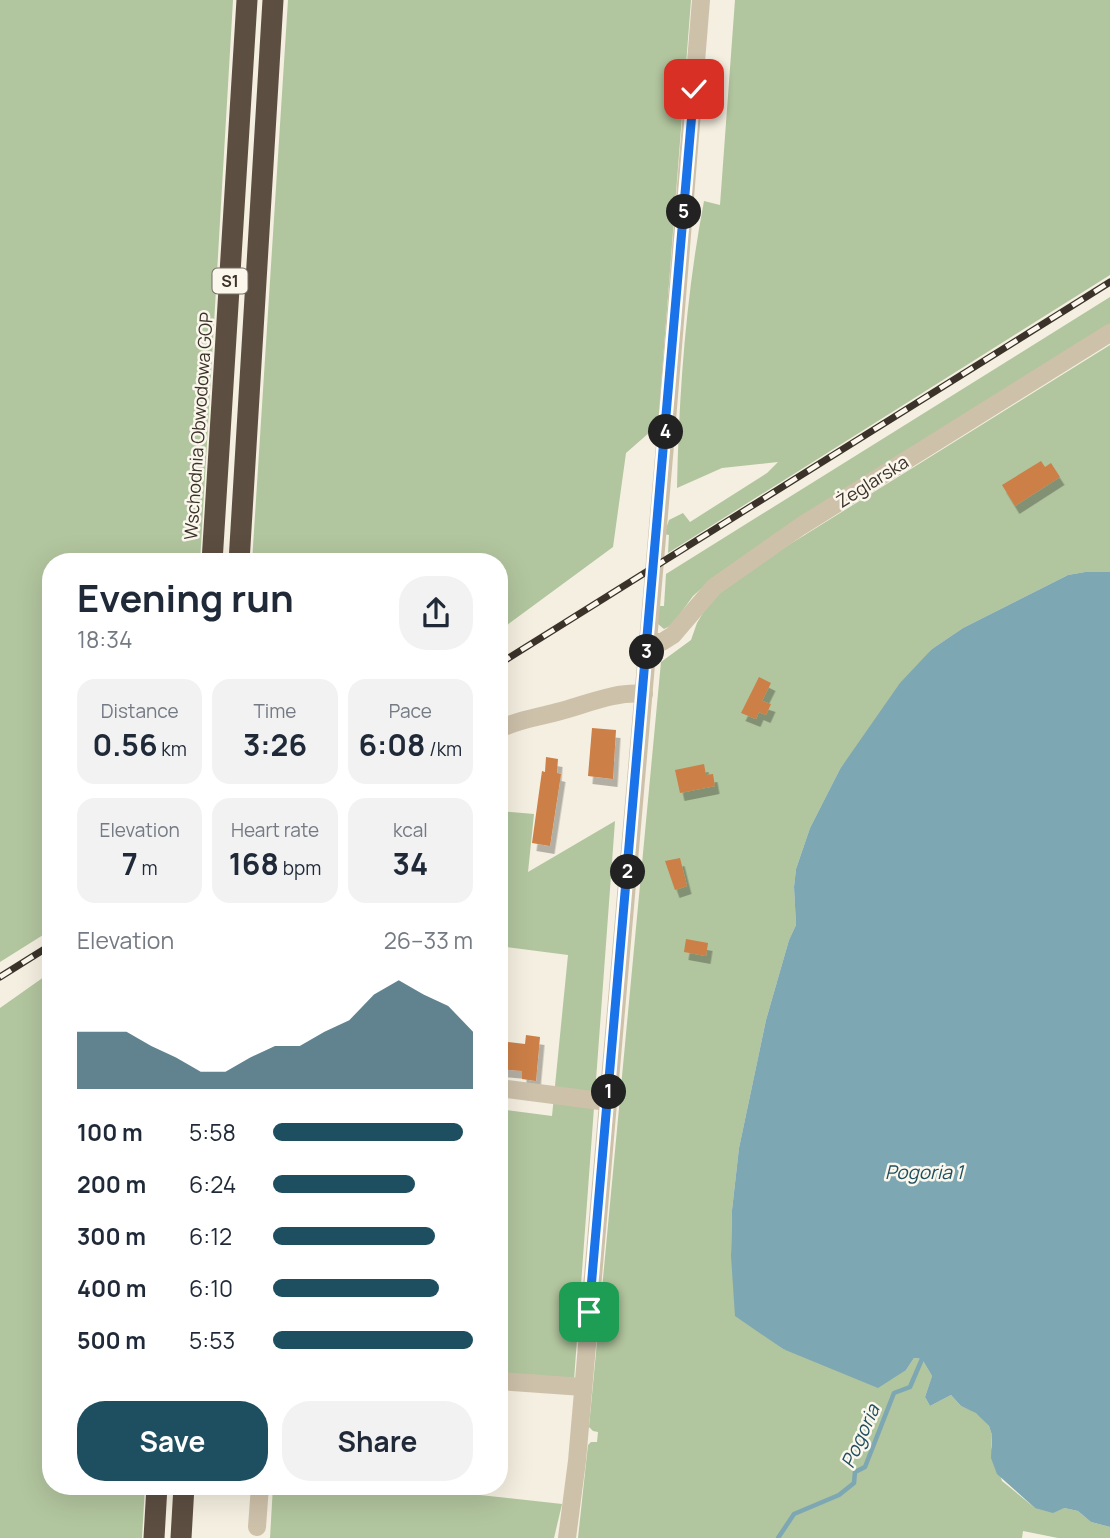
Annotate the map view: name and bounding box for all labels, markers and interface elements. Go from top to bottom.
pin [664,59,724,119]
icon: check [675,70,713,108]
pin: 5 [666,194,702,230]
text: 5 [678,198,689,224]
road number: S1 [212,268,247,294]
street label: Wschodnia Obwodowa GOP [178,311,218,541]
pin: 4 [648,414,684,450]
text: 4 [660,418,671,444]
street label: Żeglarska [831,449,913,513]
text: Evening run [77,571,294,623]
button: share [399,576,473,650]
text: 18:34 [77,623,132,655]
pin: 3 [630,634,664,670]
text: 3 [641,638,652,664]
text: Distance [101,698,179,724]
text: Time [254,698,296,724]
text: Pace [389,698,432,724]
text: 0.56 [92,724,158,765]
text: 3:26 [243,724,307,765]
text: 6:08 [358,724,426,765]
text: km [158,736,187,762]
text: /km [426,736,462,762]
text: Elevation [100,817,180,843]
text: Heart rate [231,817,319,843]
text: kcal [393,817,428,843]
text: 7 [122,843,138,884]
text: 168 [229,843,279,884]
text: 34 [392,843,428,884]
pin: 2 [610,854,646,890]
text: m [138,855,158,881]
text: bpm [279,855,321,881]
text: 2 [622,858,633,884]
text: Elevation [77,924,174,956]
text: 26–33 m [384,924,473,956]
pin: 1 [592,1074,626,1110]
text: 1 [604,1078,613,1104]
text: 100 m [77,1116,143,1148]
text: 5:58 [189,1116,236,1148]
water label: Pogoria 1 [885,1159,965,1185]
text: 200 m [77,1168,146,1200]
text: 6:24 [189,1168,236,1200]
text: 300 m [77,1220,146,1252]
text: 6:12 [189,1220,232,1252]
text: 400 m [77,1272,147,1304]
text: 6:10 [189,1272,233,1304]
pin [559,1282,619,1342]
icon: arrive [570,1293,608,1331]
text: 500 m [77,1324,146,1356]
text: 5:53 [189,1324,235,1356]
water label: Pogoria [835,1399,886,1472]
button: Save [77,1401,268,1481]
button: Share [282,1401,473,1481]

